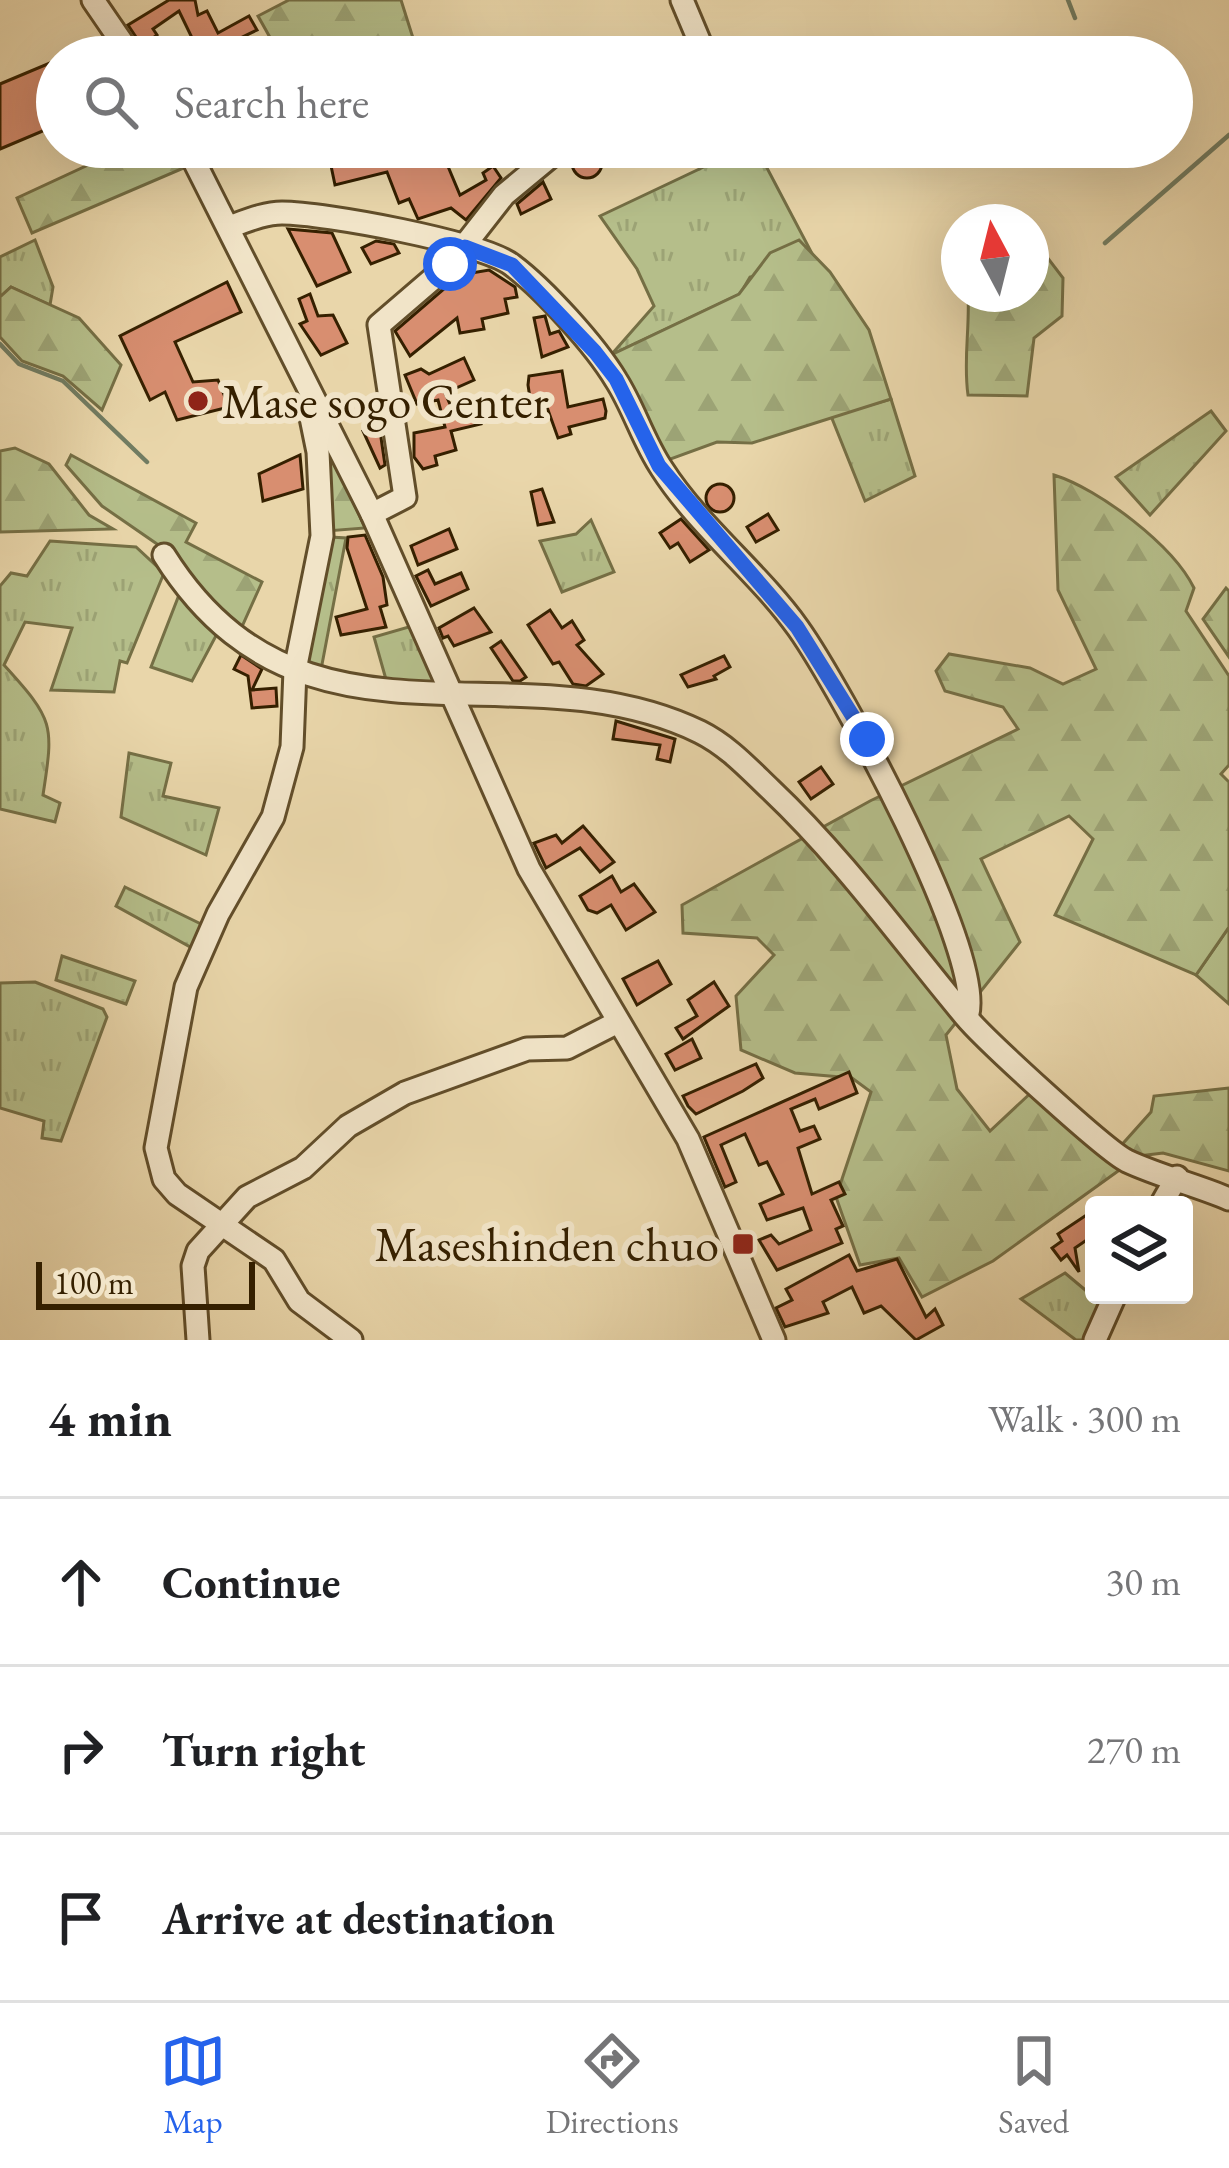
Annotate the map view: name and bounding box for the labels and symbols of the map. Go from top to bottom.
north arrow [941,204,1049,312]
route start [423,237,477,291]
place label: Mase sogo Center [222,370,549,432]
marker: Mase sogo Center [185,388,211,414]
route end [840,712,894,766]
place label: Maseshinden chuo [375,1213,719,1275]
marker: Maseshinden chuo [730,1231,756,1257]
scale bar [36,1256,255,1309]

